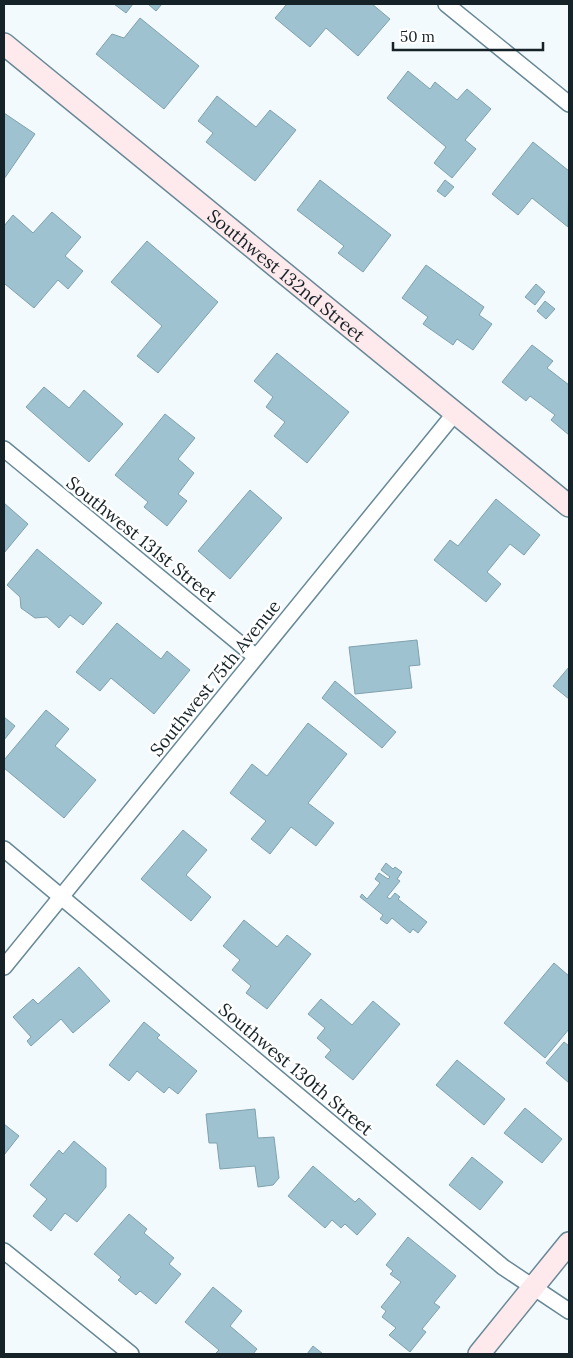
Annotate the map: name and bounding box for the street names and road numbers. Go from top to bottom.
street label: Southwest 132nd Street [203,204,370,346]
street label: Southwest 131st Street [62,471,222,607]
street label: Southwest 75th Avenue [145,595,285,761]
street label: Southwest 130th Street [214,998,378,1140]

